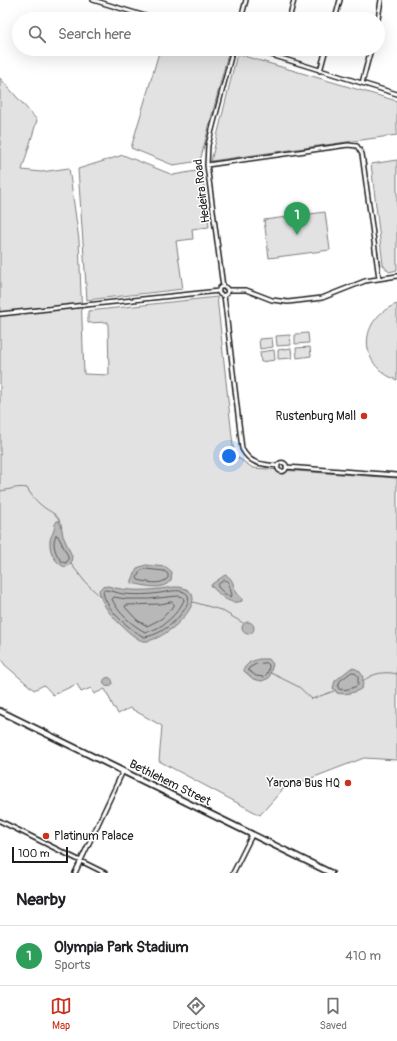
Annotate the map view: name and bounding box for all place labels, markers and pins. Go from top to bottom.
pin: 1 [284,202,310,235]
place label: Rustenburg Mall [276,409,356,424]
marker: Rustenburg Mall [359,411,369,421]
place label: Yarona Bus HQ [266,776,340,791]
marker: Yarona Bus HQ [343,778,353,788]
place label: Platinum Palace [54,829,134,844]
marker: Platinum Palace [41,831,51,841]

